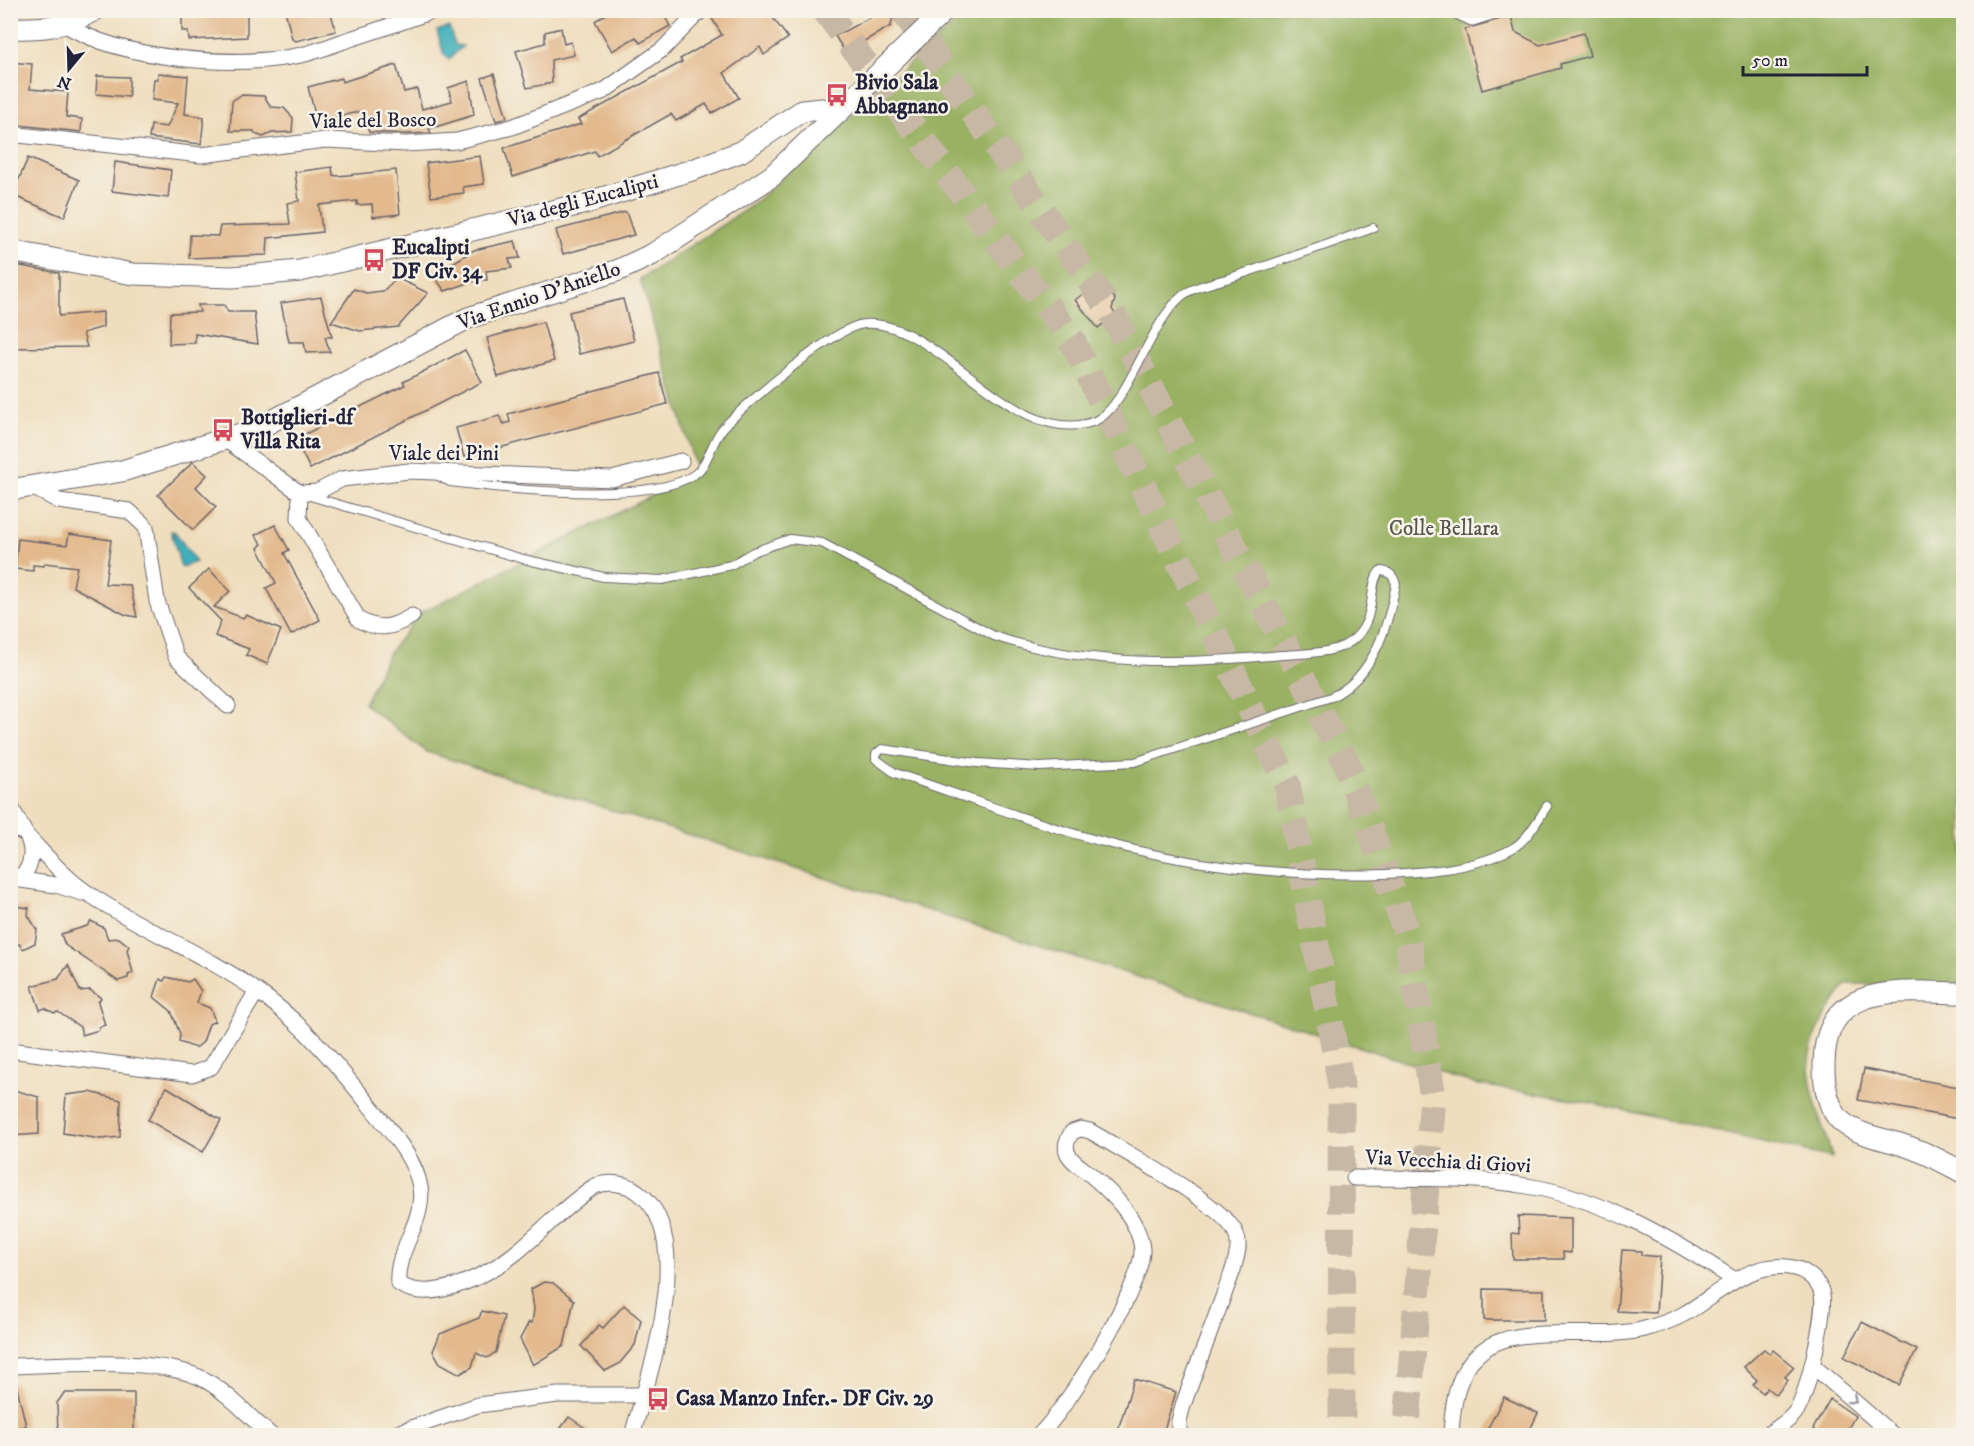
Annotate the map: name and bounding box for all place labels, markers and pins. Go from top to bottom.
place label: Bivio Sala Abbagnano [854,70,948,120]
bus stop icon: Bivio Sala Abbagnano [824,82,850,108]
place label: Eucalipti DF Civ. 34 [392,235,483,285]
bus stop icon: Eucalipti DF Civ. 34 [361,247,387,273]
place label: Bottiglieri-df Villa Rita [240,405,356,455]
bus stop icon: Bottiglieri-df Villa Rita [210,417,236,443]
bus stop icon: Casa Manzo Infer.- DF Civ. 29 [645,1386,671,1412]
place label: Casa Manzo Infer.- DF Civ. 29 [676,1386,934,1412]

